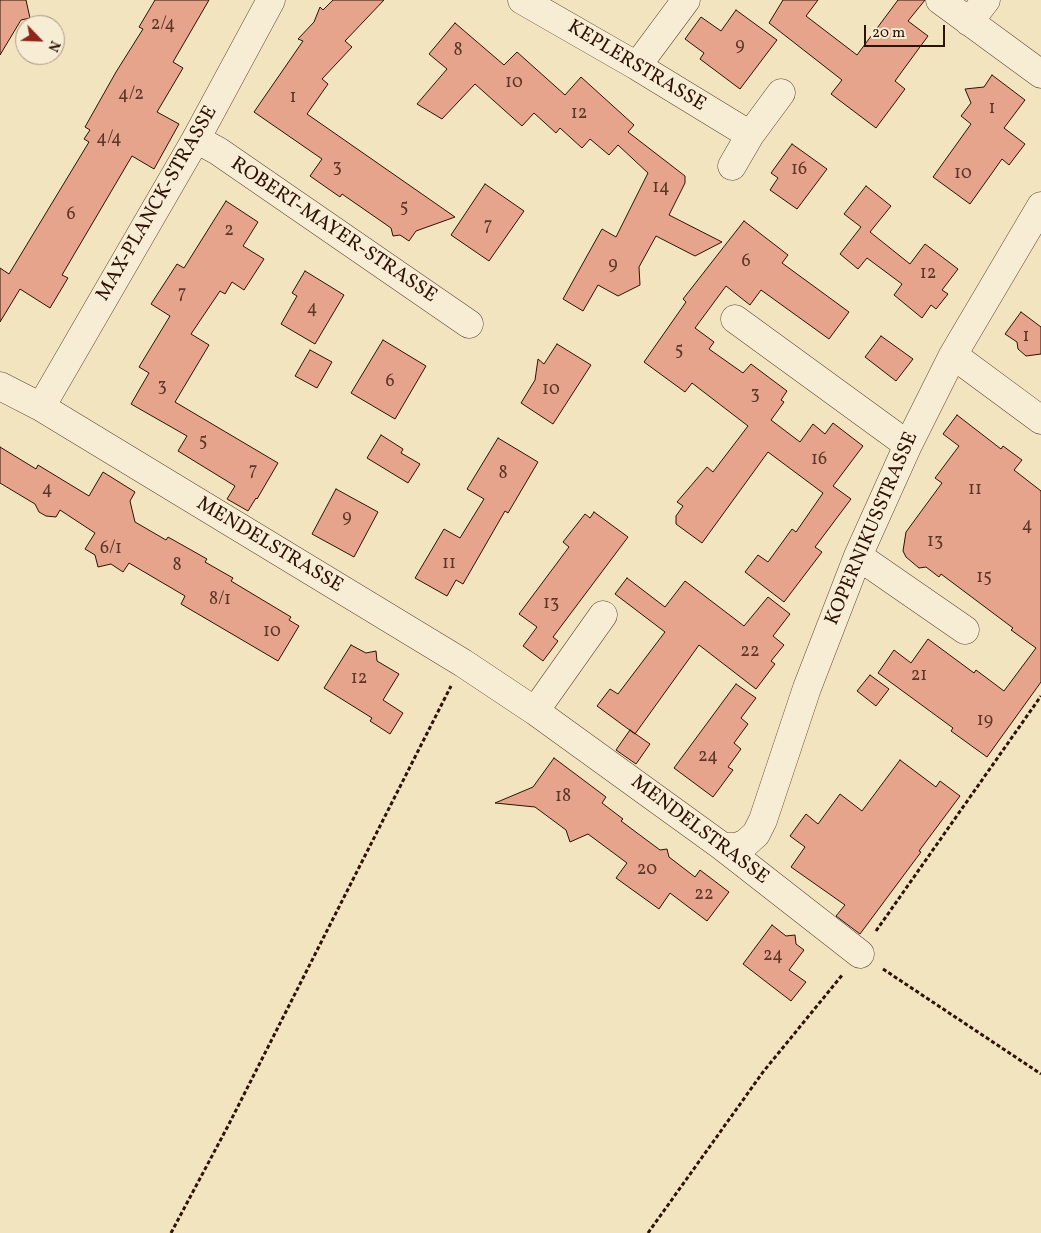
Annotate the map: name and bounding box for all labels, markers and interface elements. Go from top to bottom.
north arrow [15,15,65,65]
house number: 2/4 [151,15,175,37]
scale bar [866,15,947,47]
street label: KEPLERSTRASSE [562,16,710,118]
text: 20 m [872,23,905,44]
house number: 9 [735,36,745,58]
text: N [43,37,64,54]
house number: 8 [453,41,463,63]
house number: 10 [505,73,523,95]
house number: 4/2 [118,85,144,107]
house number: 1 [290,88,296,110]
house number: 1 [989,99,995,121]
street label: MAX-PLANCK-STRASSE [92,102,224,306]
house number: 12 [571,104,587,126]
house number: 4/4 [96,129,122,151]
street label: ROBERT-MAYER-STRASSE [225,153,441,309]
house number: 3 [332,158,342,180]
house number: 16 [791,160,807,182]
house number: 10 [954,164,972,186]
house number: 14 [652,178,670,200]
house number: 5 [400,198,408,220]
house number: 6 [66,205,76,227]
house number: 7 [484,216,492,238]
house number: 2 [224,221,234,243]
house number: 6 [741,252,751,274]
house number: 9 [608,255,618,277]
house number: 12 [920,264,936,286]
house number: 7 [178,284,186,306]
house number: 4 [307,299,317,321]
house number: 1 [1023,327,1029,349]
house number: 5 [675,341,683,363]
house number: 6 [385,372,395,394]
house number: 3 [157,377,167,399]
house number: 10 [542,380,560,402]
house number: 3 [750,385,760,407]
street label: KOPERNIKUSSTRASSE [821,429,925,629]
house number: 5 [199,432,207,454]
house number: 16 [811,450,827,472]
house number: 7 [249,461,257,483]
house number: 8 [498,464,508,486]
house number: 4 [42,480,52,502]
house number: 11 [968,480,982,502]
street label: MENDELSTRASSE [191,493,347,599]
house number: 9 [342,508,352,530]
house number: 4 [1022,516,1032,538]
house number: 13 [927,532,943,554]
house number: 6/1 [100,539,122,561]
house number: 11 [442,554,456,576]
house number: 8 [172,556,182,578]
house number: 15 [976,568,992,590]
house number: 8/1 [209,590,231,612]
house number: 13 [543,594,559,616]
house number: 10 [263,622,281,644]
house number: 22 [740,642,760,664]
house number: 21 [911,666,927,688]
house number: 12 [351,669,367,691]
house number: 19 [977,711,993,733]
house number: 24 [698,747,718,769]
street label: MENDELSTRASSE [625,771,773,891]
house number: 18 [555,787,571,809]
house number: 20 [637,860,657,882]
house number: 22 [694,885,714,907]
house number: 24 [763,946,783,968]

